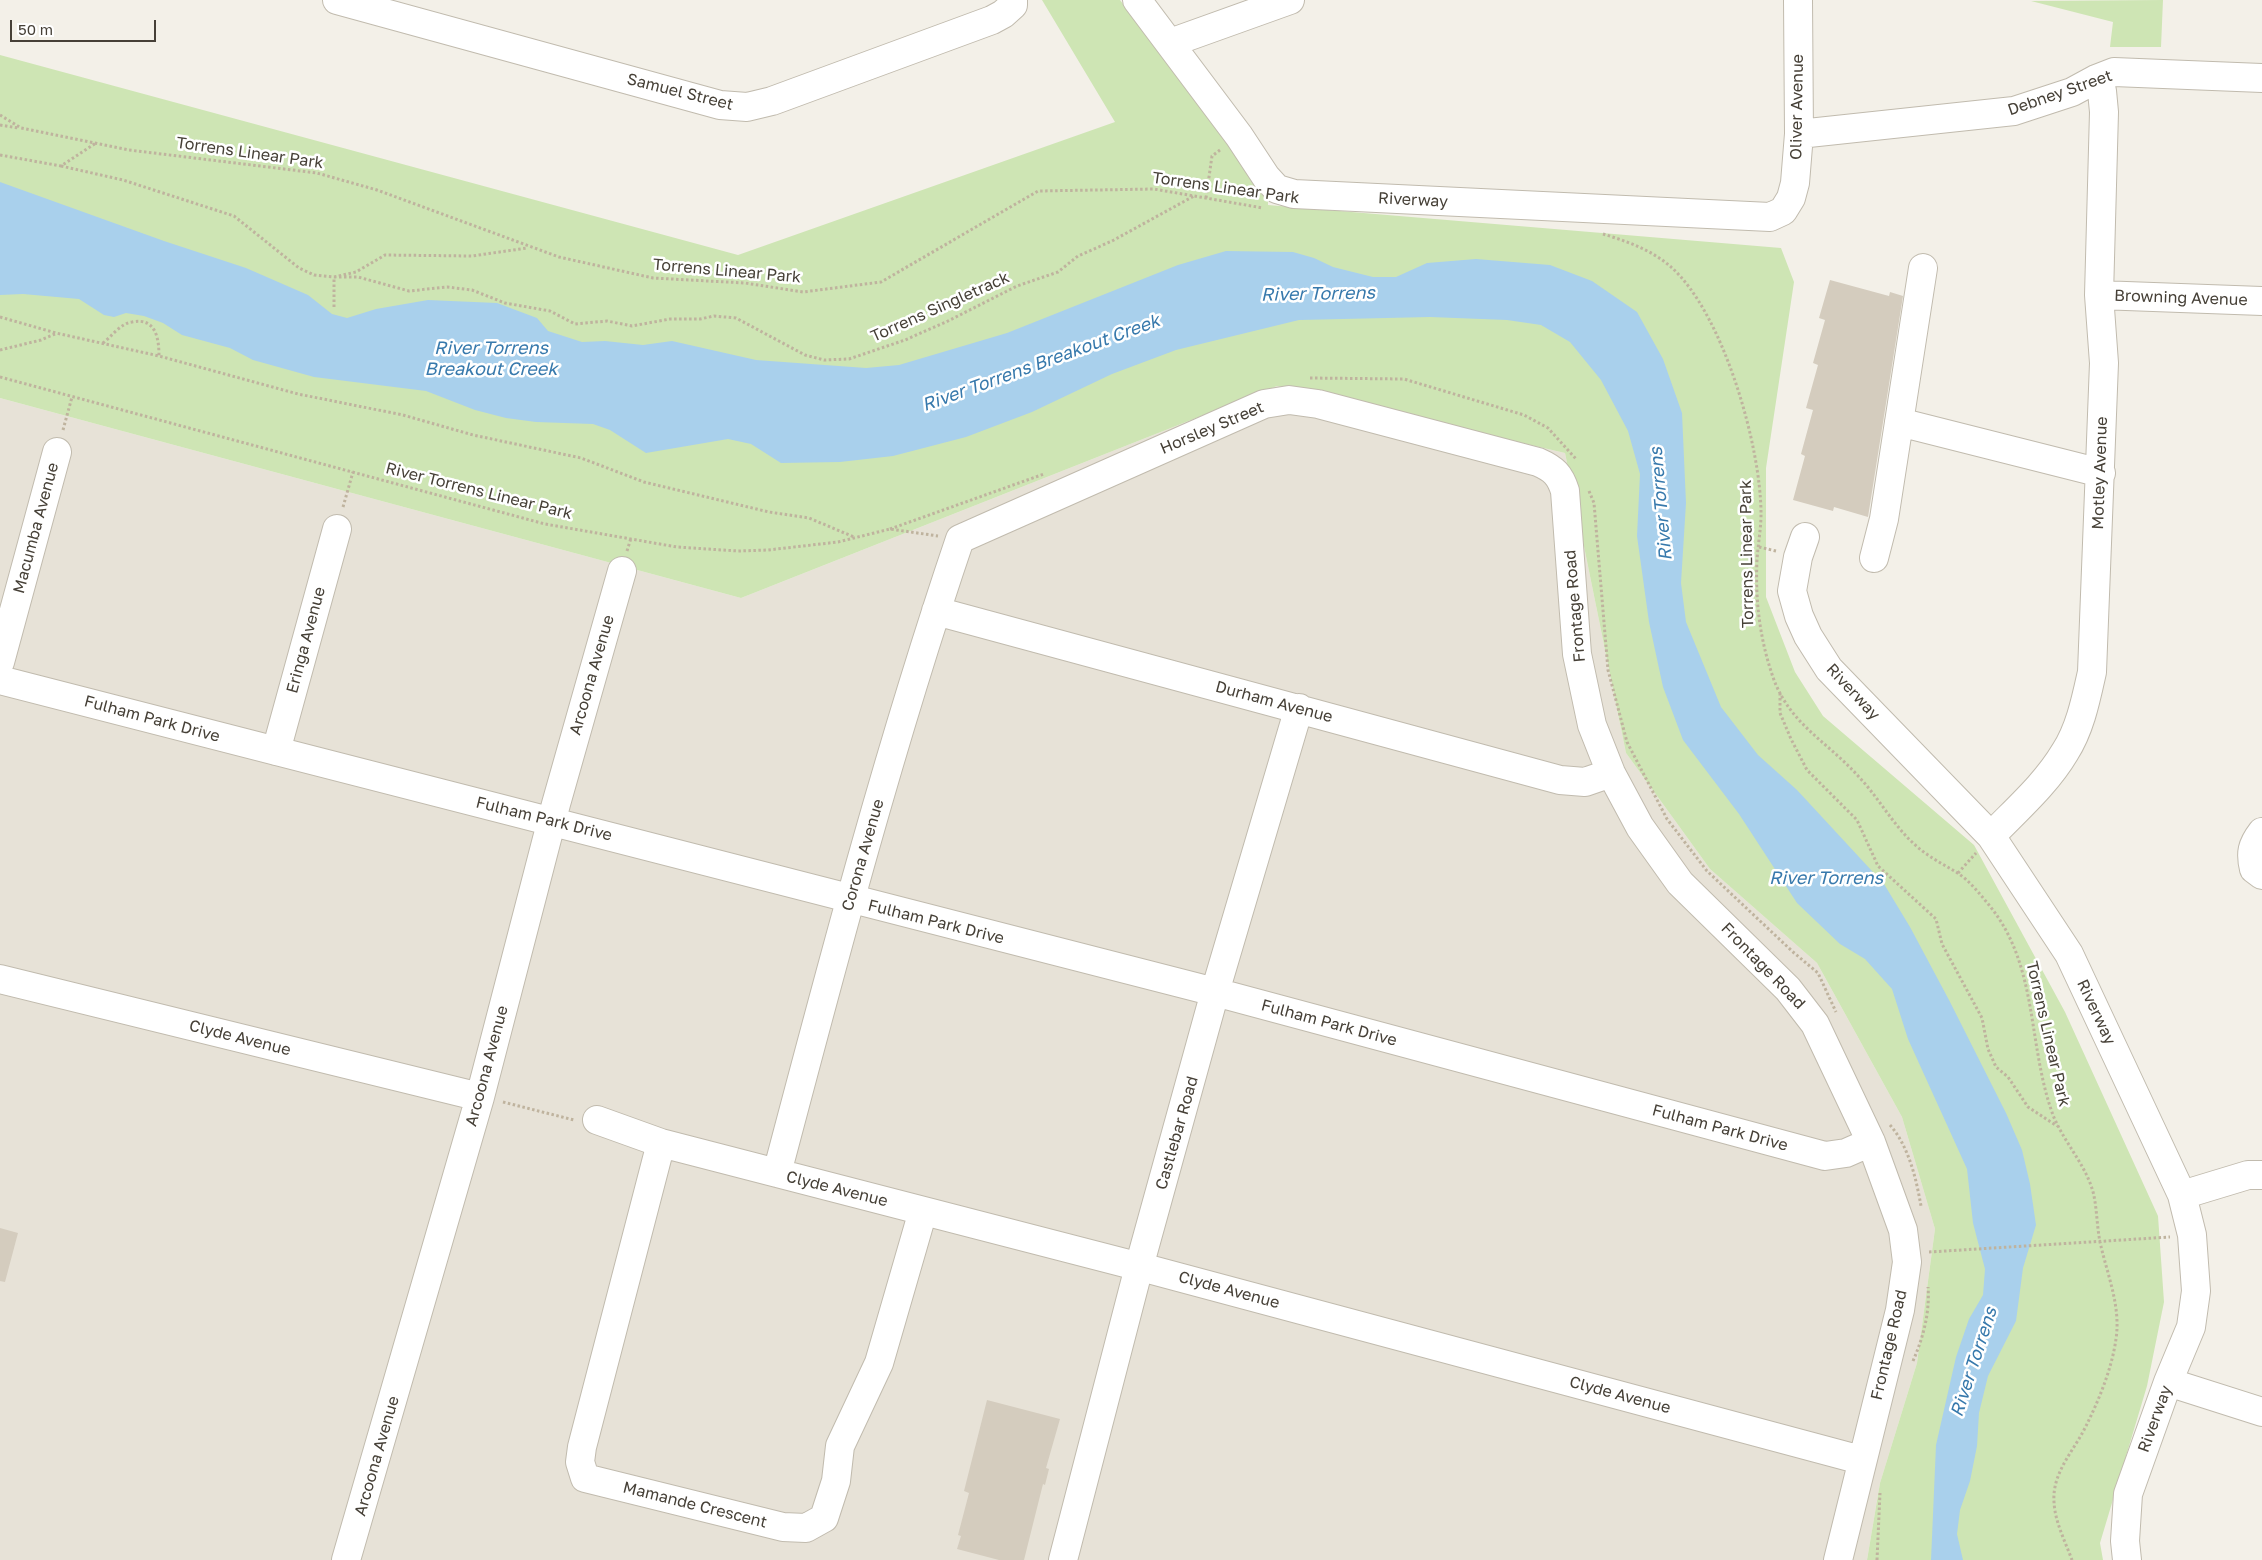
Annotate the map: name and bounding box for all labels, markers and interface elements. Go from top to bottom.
scale bar [12,10,159,42]
text: 50 m [18,20,53,38]
street label: Oliver Avenue [1786,54,1808,160]
street label: Debney Street [2005,66,2115,120]
street label: Samuel Street [625,70,735,114]
street label: Torrens Linear Park [175,133,325,173]
street label: Torrens Linear Park [1151,168,1301,208]
street label: Riverway [1378,189,1448,211]
street label: Torrens Linear Park [652,255,802,287]
street label: Torrens Singletrack [868,268,1012,346]
water label: River Torrens [1261,282,1375,306]
street label: Browning Avenue [2114,286,2248,310]
water label: River Torrens Breakout Creek [919,310,1163,416]
water label: River Torrens Breakout Creek [425,337,557,379]
street label: Horsley Street [1157,398,1267,458]
street label: Motley Avenue [2088,416,2112,530]
water label: River Torrens [1645,446,1677,562]
street label: River Torrens Linear Park [384,458,574,524]
street label: Macumba Avenue [9,460,63,596]
street label: Torrens Linear Park [1736,480,1758,628]
street label: Frontage Road [1561,549,1589,663]
street label: Eringa Avenue [283,585,329,695]
street label: Arcoona Avenue [566,613,618,737]
street label: Riverway [1822,660,1884,724]
street label: Durham Avenue [1213,677,1335,727]
street label: Fulham Park Drive [82,692,222,746]
street label: Fulham Park Drive [474,793,614,845]
street label: Corona Avenue [838,797,888,913]
water label: River Torrens [1769,867,1883,889]
street label: Fulham Park Drive [866,896,1006,948]
street label: Frontage Road [1717,919,1809,1013]
street label: Torrens Linear Park [2022,960,2074,1108]
street label: Riverway [2073,976,2119,1048]
street label: Fulham Park Drive [1259,996,1399,1050]
street label: Arcoona Avenue [462,1004,512,1128]
street label: Clyde Avenue [187,1016,293,1060]
street label: Castlebar Road [1152,1074,1202,1192]
street label: Fulham Park Drive [1650,1101,1790,1155]
street label: Clyde Avenue [784,1167,890,1211]
street label: Clyde Avenue [1176,1267,1282,1313]
street label: Frontage Road [1867,1288,1911,1402]
water label: River Torrens [1946,1304,2002,1420]
street label: Clyde Avenue [1567,1372,1673,1418]
street label: Riverway [2134,1383,2176,1455]
street label: Arcoona Avenue [351,1394,403,1518]
street label: Mamande Crescent [621,1478,769,1532]

